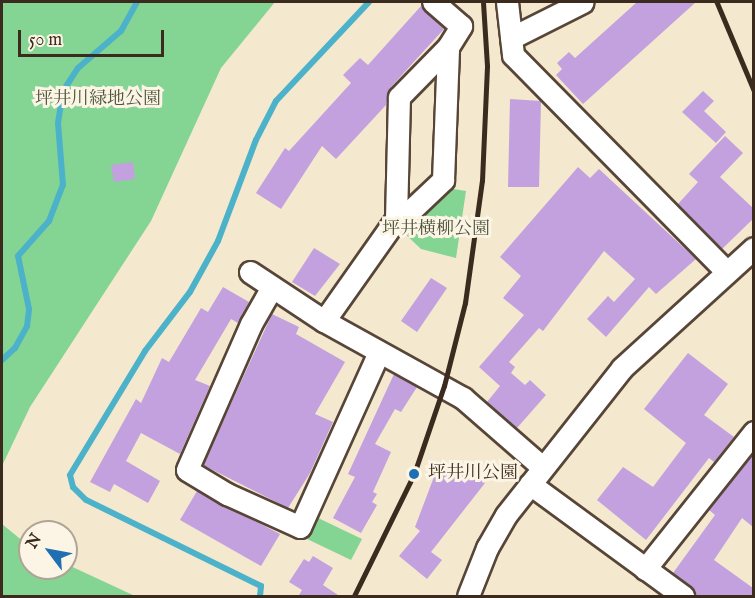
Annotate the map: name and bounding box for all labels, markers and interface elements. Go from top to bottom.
scale bar [21,18,166,56]
text: 50 m [29,29,62,52]
park label: 坪井川緑地公園 [35,89,161,111]
park label: 坪井横柳公園 [382,219,490,241]
place label: 坪井川公園 [428,463,518,485]
marker: 坪井川公園 [405,465,423,483]
north arrow [18,520,78,580]
text: N [22,530,47,553]

